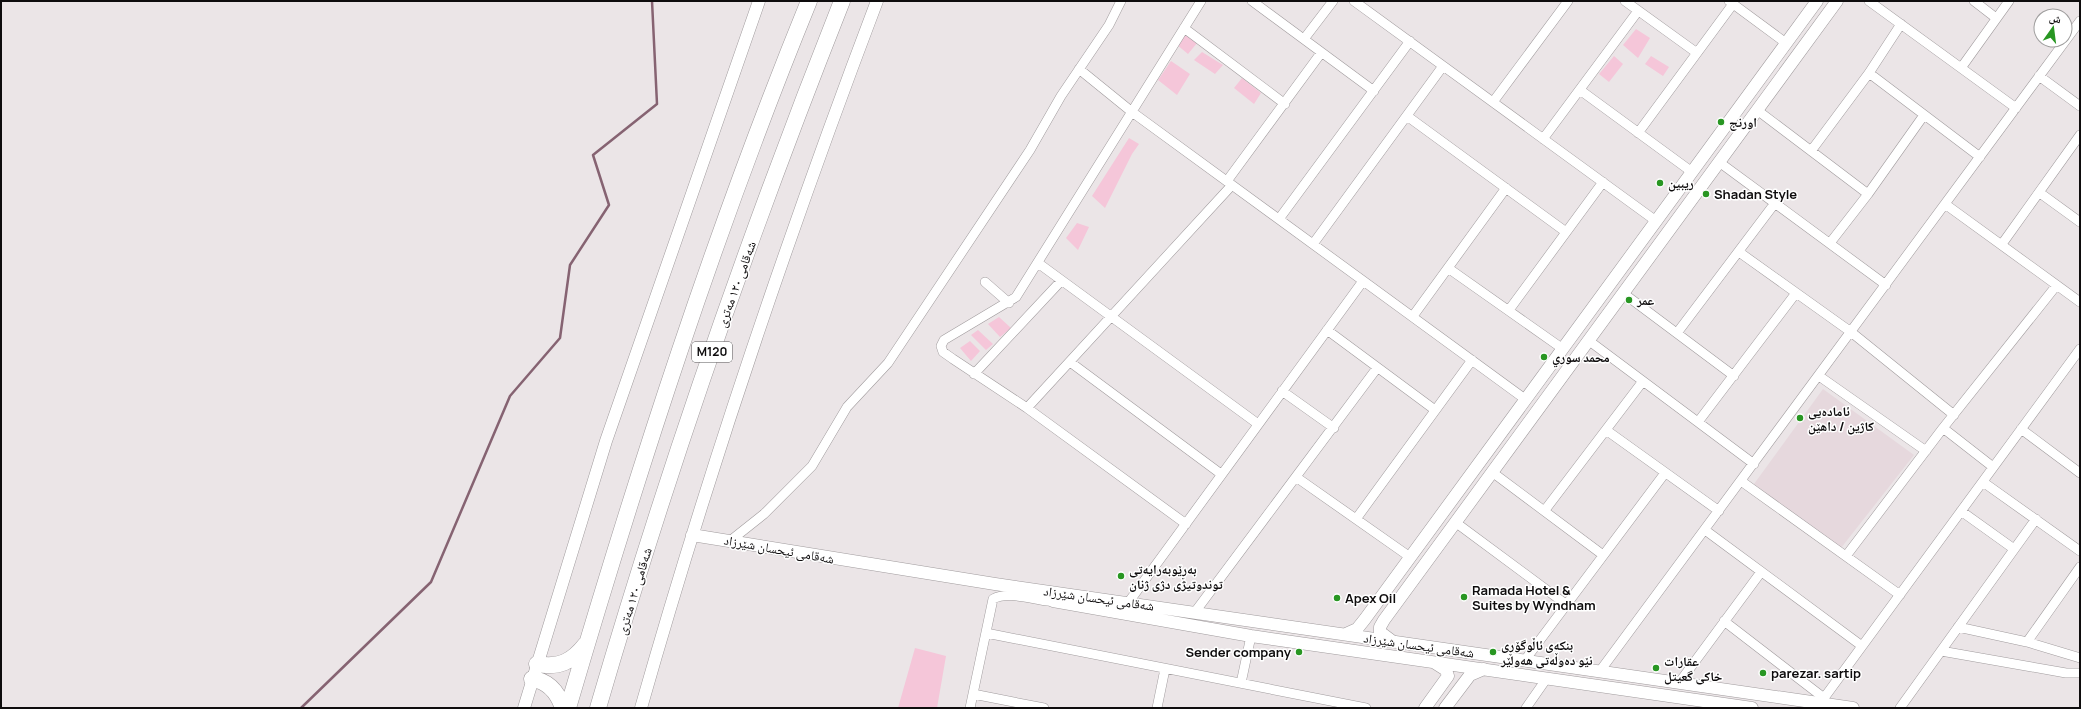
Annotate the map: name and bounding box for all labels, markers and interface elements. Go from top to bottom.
north arrow [2033,8,2073,48]
text: ش [2048,9,2063,28]
place label: اورنج [1729,113,1757,131]
marker: اورنج [1716,117,1726,127]
place label: ريبين [1668,174,1694,192]
marker: ريبين [1655,178,1665,188]
place label: Shadan Style [1714,185,1797,203]
marker: Shadan Style [1701,189,1711,199]
street label: شەقامی ١٢٠ مەتری [712,238,760,330]
place label: عمر [1636,291,1655,309]
marker: عمر [1624,295,1634,305]
road number: M120 [692,342,732,362]
place label: محمد سوري [1552,348,1610,368]
marker: محمد سوري [1539,352,1549,362]
place label: ئامادەيی کاژين / داهێن [1808,402,1874,435]
marker: ئامادەيی کاژين / داهێن [1795,413,1805,423]
street label: شەقامی ئیحسان شێرزاد [722,530,836,568]
street label: شەقامی ١٢٠ مەتری [612,545,656,637]
place label: بەڕێوبەرایەتی توندوتیژی دژی ژنان [1129,560,1223,593]
marker: بەڕێوبەرایەتی توندوتیژی دژی ژنان [1116,571,1126,581]
street label: شەقامی ئیحسان شێرزاد [1042,581,1156,615]
place label: Ramada Hotel & Suites by Wyndham [1472,581,1596,614]
place label: Apex Oil [1345,589,1396,607]
marker: Ramada Hotel & Suites by Wyndham [1459,592,1469,602]
marker: Apex Oil [1332,593,1342,603]
street label: شەقامی ئیحسان شێرزاد [1362,628,1476,662]
place label: بنکەی ئاڵوگۆڕی نێو دەوڵەتی هەولێر [1500,636,1593,669]
place label: Sender company [1186,643,1292,661]
marker: Sender company [1294,647,1304,657]
marker: بنکەی ئاڵوگۆڕی نێو دەوڵەتی هەولێر [1488,647,1498,657]
place label: عقارات خاكى گعيتل [1664,652,1722,685]
marker: عقارات خاكى گعيتل [1651,663,1661,673]
place label: parezar. sartip [1771,664,1861,682]
marker: parezar. sartip [1758,668,1768,678]

